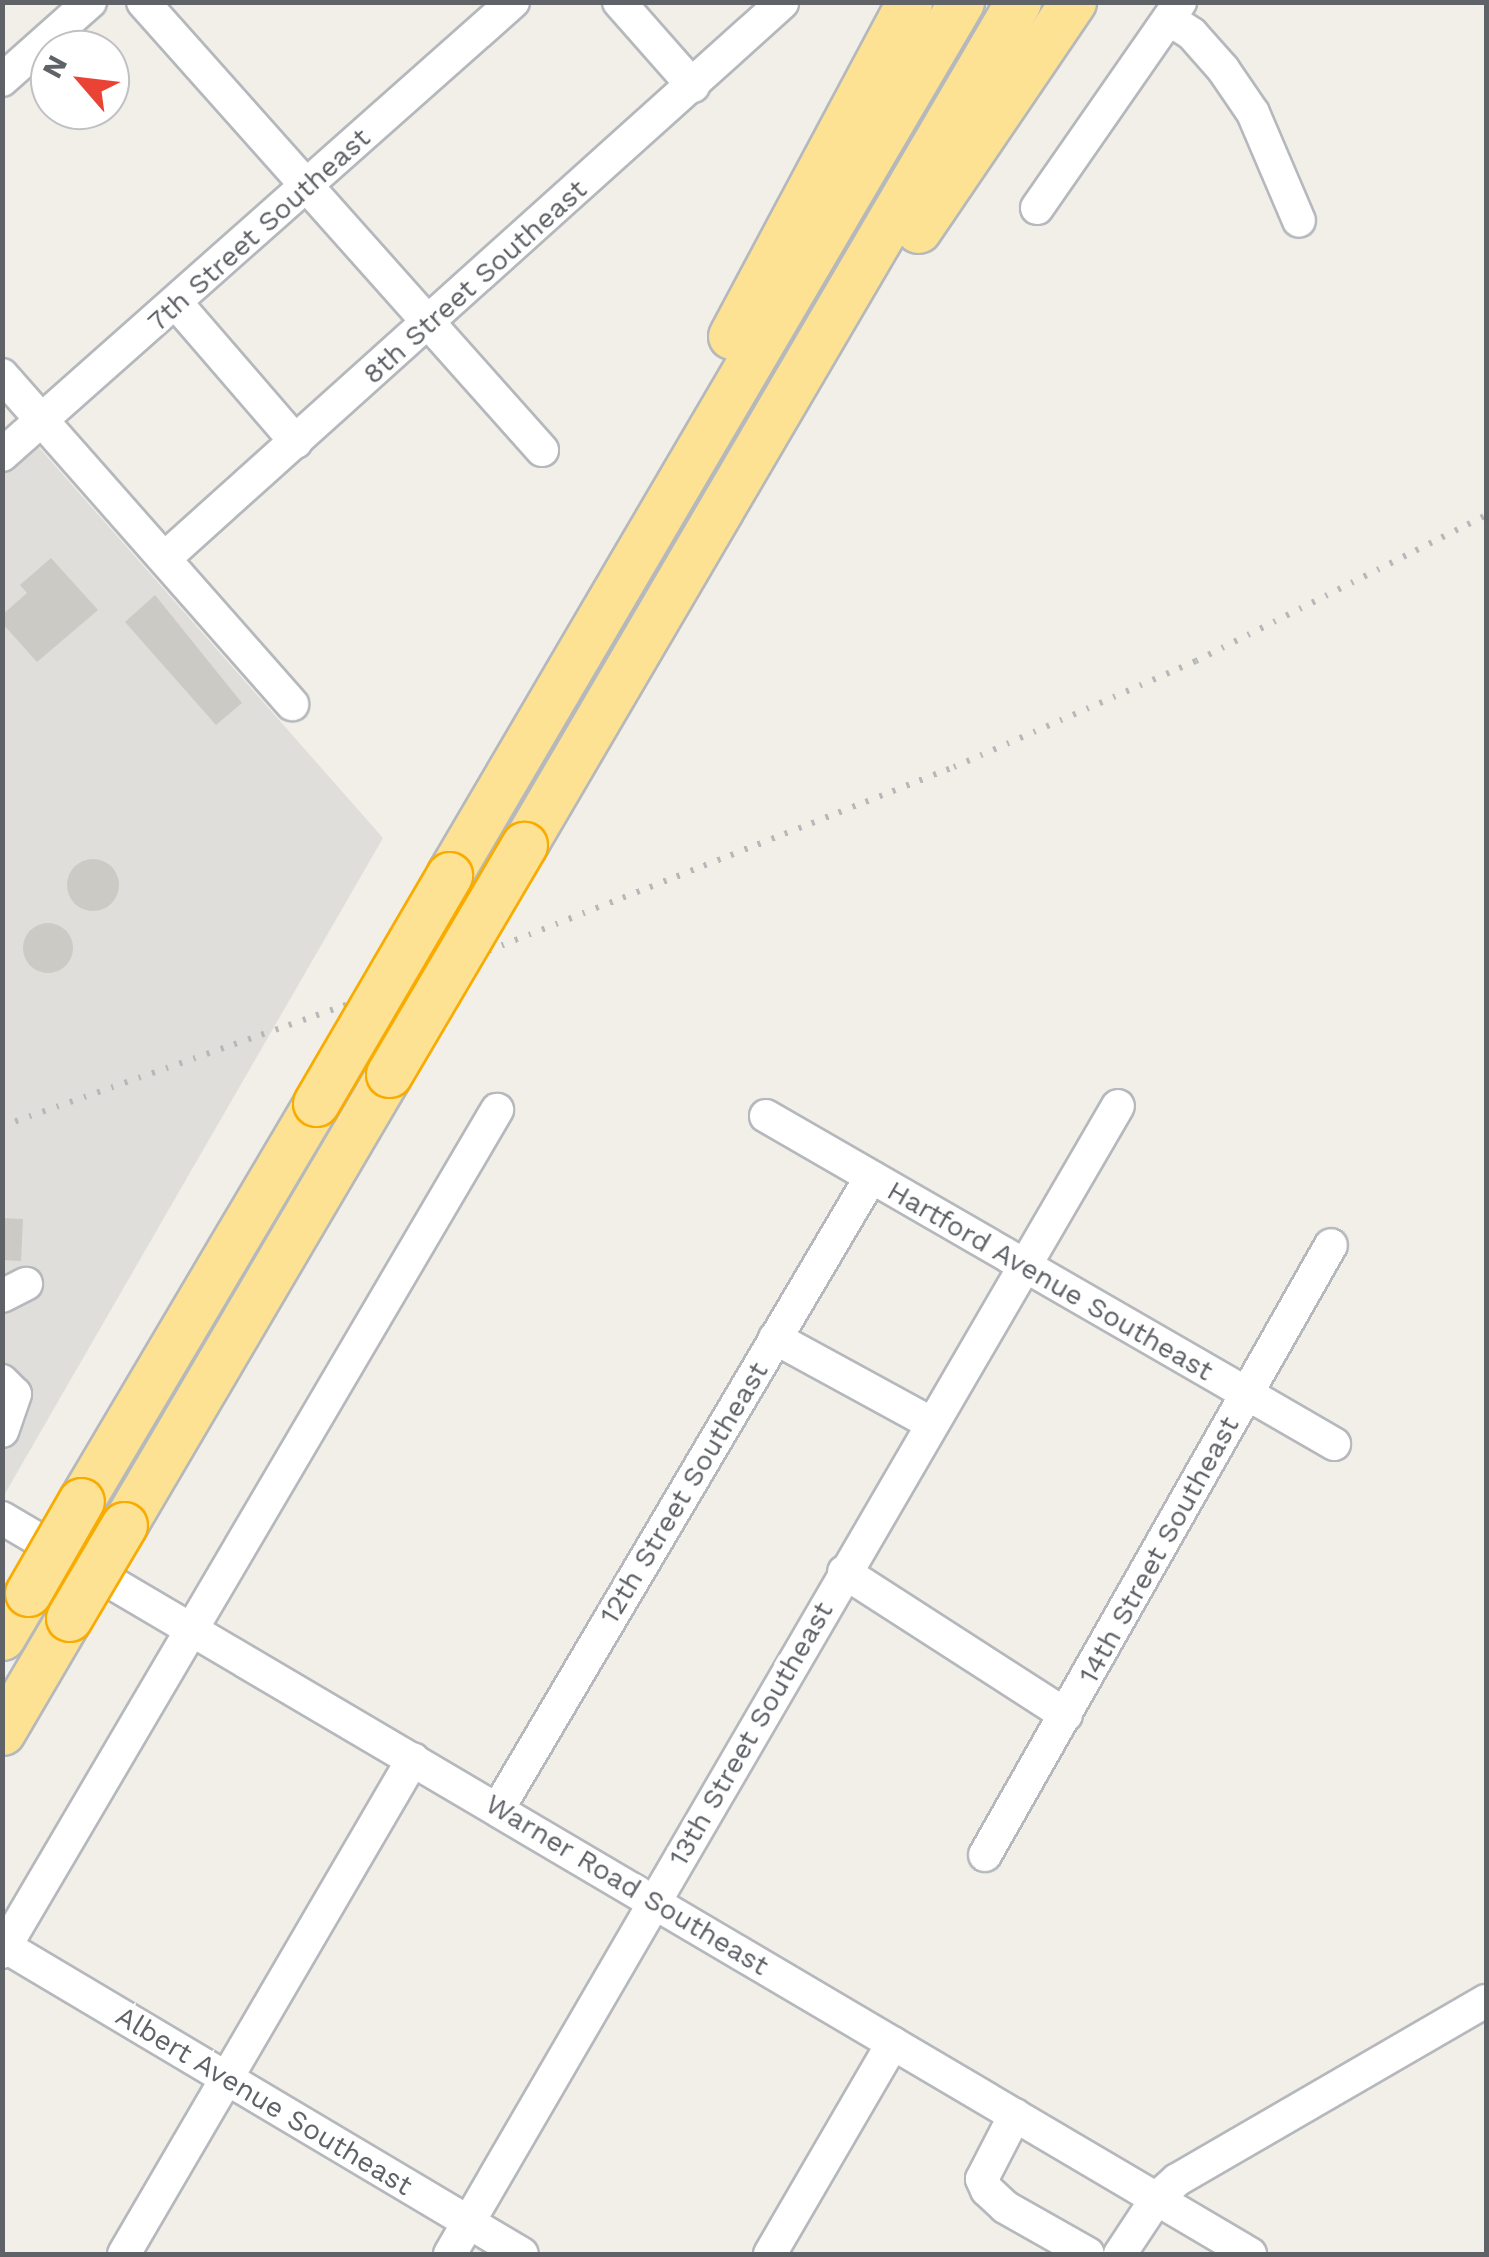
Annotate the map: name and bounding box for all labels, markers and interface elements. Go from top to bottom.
north arrow [30,30,130,130]
text: N [35,50,74,84]
street label: 7th Street Southeast [141,121,377,339]
street label: 8th Street Southeast [356,173,594,391]
street label: Hartford Avenue Southeast [881,1174,1219,1388]
street label: 12th Street Southeast [593,1356,775,1630]
street label: 14th Street Southeast [1072,1411,1246,1689]
street label: 13th Street Southeast [662,1596,840,1872]
street label: Warner Road Southeast [479,1787,775,1983]
street label: Albert Avenue Southeast [109,1999,419,2203]

